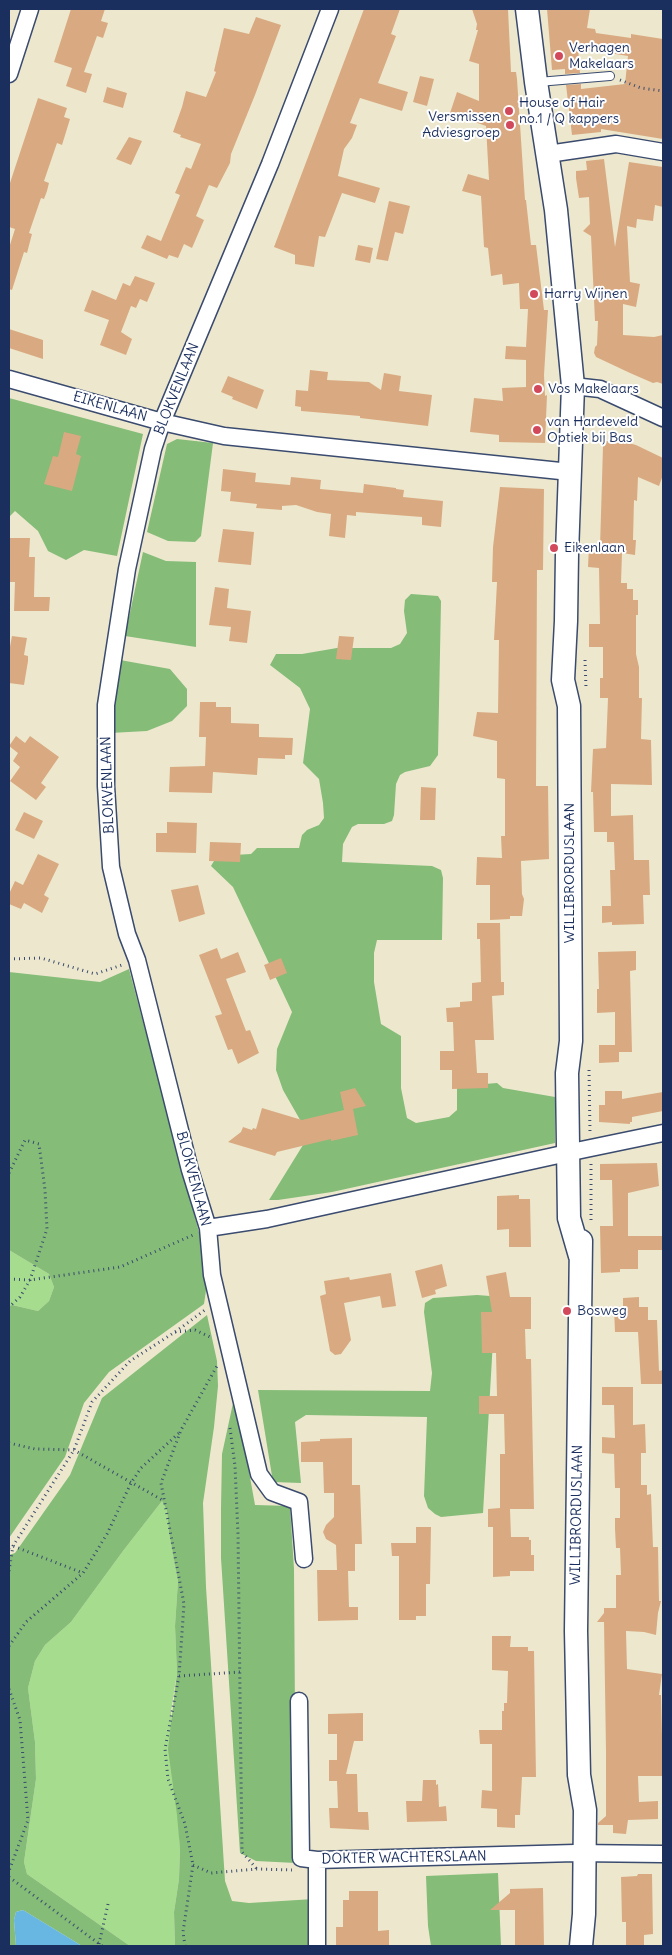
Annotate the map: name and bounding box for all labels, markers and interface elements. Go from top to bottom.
place label: Verhagen Makelaars [569,40,634,72]
marker: Verhagen Makelaars [553,50,565,62]
place label: House of Hair no.1 / Q kappers [519,95,619,128]
marker: House of Hair no.1 / Q kappers [503,105,515,117]
place label: Versmissen Adviesgroep [422,109,500,142]
marker: Versmissen Adviesgroep [504,119,516,131]
place label: Harry Wijnen [544,286,627,302]
marker: Harry Wijnen [528,288,540,300]
street label: BLOKVENLAAN [151,341,203,437]
place label: Vos Makelaars [548,381,639,397]
marker: Vos Makelaars [532,383,544,395]
street label: EIKENLAAN [71,388,149,426]
place label: van Hardeveld Optiek bij Bas [547,414,638,447]
marker: van Hardeveld Optiek bij Bas [531,424,543,436]
place label: Eikenlaan [564,540,625,556]
marker: Eikenlaan [548,542,560,554]
street label: BLOKVENLAAN [98,736,118,834]
street label: WILLIBRORDUSLAAN [562,803,578,943]
street label: BLOKVENLAAN [172,1130,214,1228]
place label: Bosweg [577,1303,627,1319]
marker: Bosweg [561,1305,573,1317]
street label: WILLIBRORDUSLAAN [567,1445,587,1585]
street label: DOKTER WACHTERSLAAN [321,1848,487,1868]

